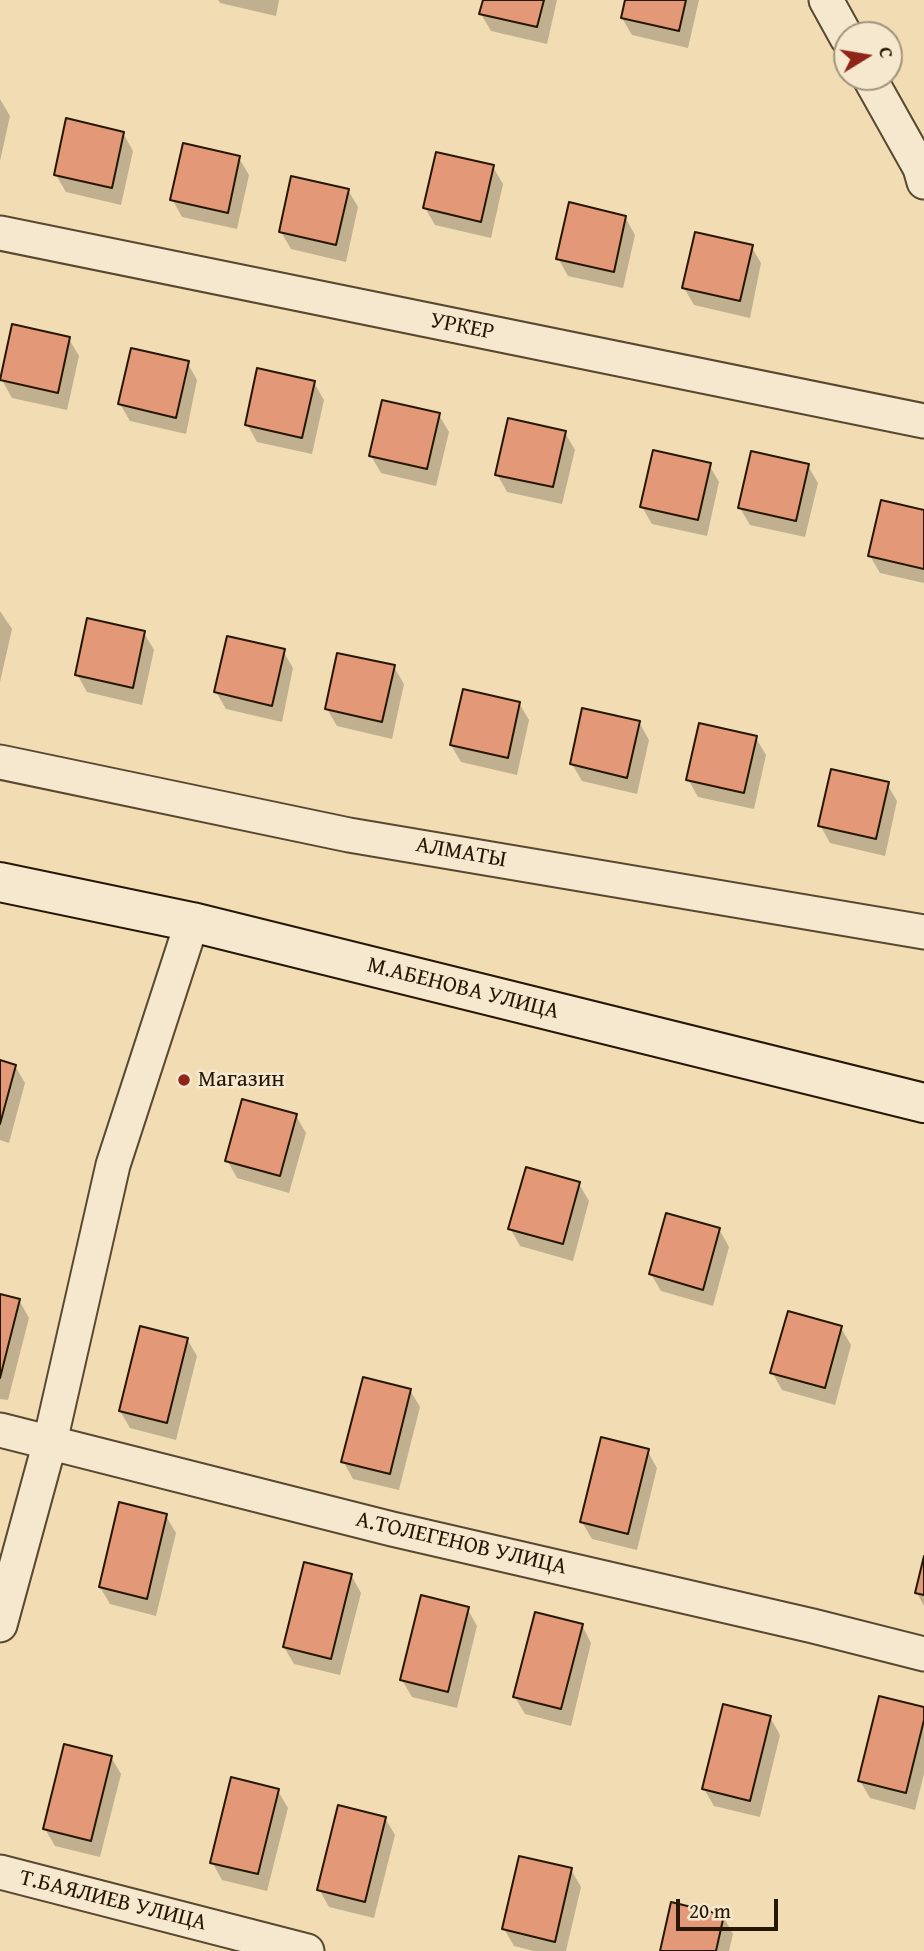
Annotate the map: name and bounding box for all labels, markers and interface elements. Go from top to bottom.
north arrow [833,21,903,91]
text: С [872,44,901,60]
street label: УРКЕР [428,307,496,347]
street label: АЛМАТЫ [414,831,508,875]
street label: М.АБЕНОВА УЛИЦА [364,952,562,1026]
place label: Магазин [198,1066,285,1094]
marker: Магазин [176,1072,192,1088]
street label: А.ТОЛЕГЕНОВ УЛИЦА [353,1506,569,1582]
street label: Т.БАЯЛИЕВ УЛИЦА [17,1864,209,1938]
scale bar [679,1884,780,1928]
text: 20 m [689,1895,731,1926]

